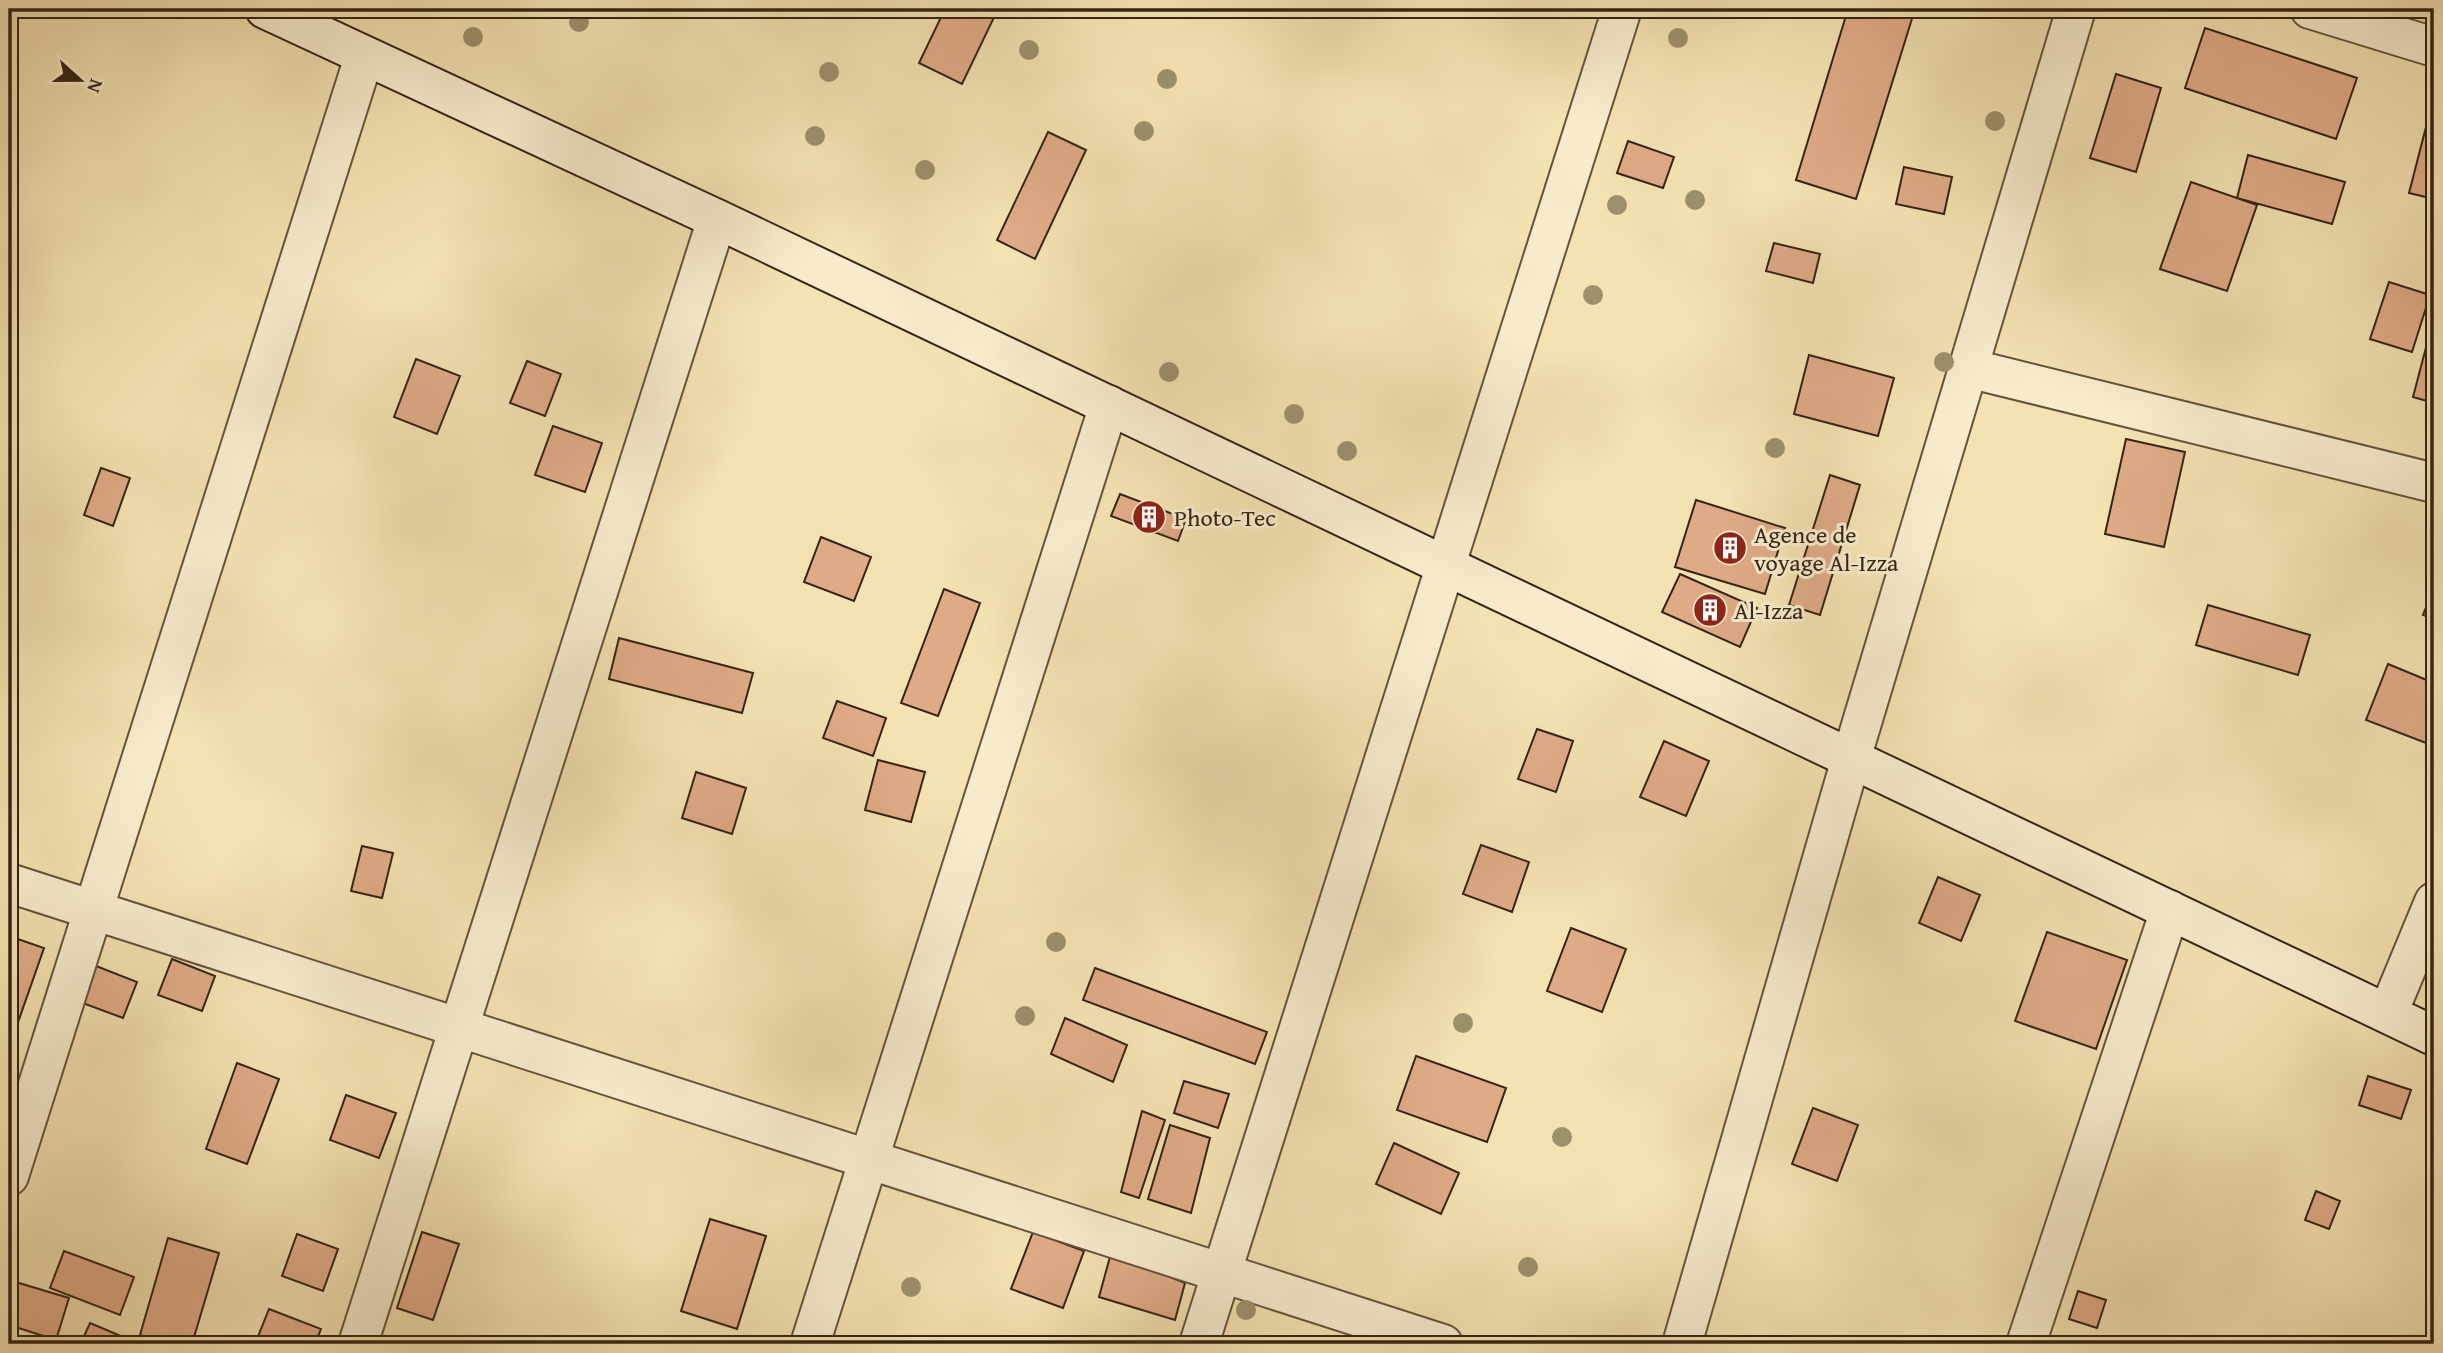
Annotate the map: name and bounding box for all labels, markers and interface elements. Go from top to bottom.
north arrow [46,46,116,116]
text: N [80,75,111,97]
building icon: Photo-Tec [1130,498,1168,536]
place label: Photo-Tec [1174,500,1276,535]
place label: Agence de voyage Al-Izza [1754,517,1899,580]
building icon: Agence de voyage Al-Izza [1711,529,1749,567]
building icon: Al-Izza [1691,591,1729,629]
place label: Al-Izza [1734,593,1804,628]

